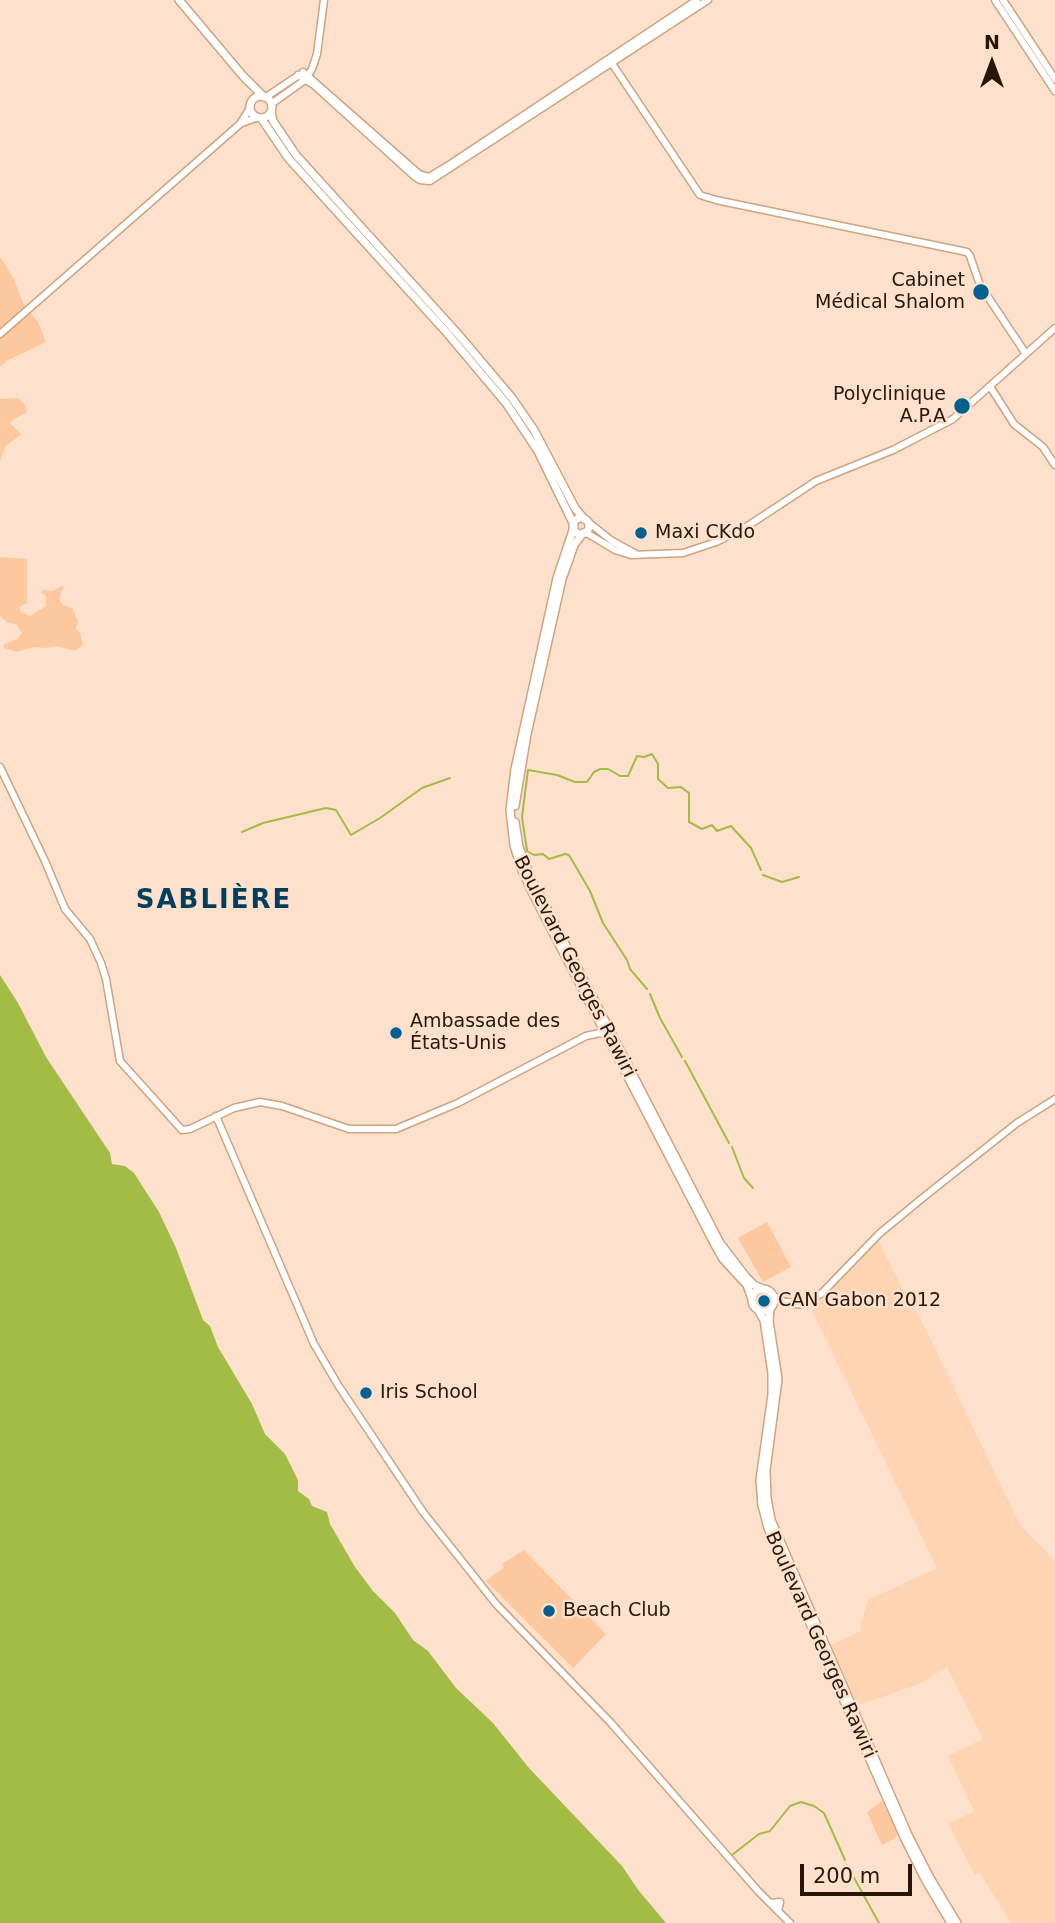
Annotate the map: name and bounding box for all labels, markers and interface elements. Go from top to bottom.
north arrow [957,28,1027,98]
text: N [984,31,1000,53]
place label: Cabinet Médical Shalom [815,270,965,314]
marker: Cabinet Médical Shalom [971,282,991,302]
place label: Polyclinique A.P.A [833,384,946,428]
marker: Polyclinique A.P.A [952,396,972,416]
place label: Maxi CKdo [655,522,755,544]
marker: Maxi CKdo [633,525,649,541]
street label: Boulevard Georges Rawiri [508,852,640,1082]
district label: SABLIÈRE [137,885,291,917]
place label: Ambassade des États-Unis [410,1011,560,1055]
marker: Ambassade des États-Unis [388,1025,404,1041]
place label: CAN Gabon 2012 [778,1290,941,1312]
marker: CAN Gabon 2012 [756,1293,772,1309]
place label: Iris School [380,1382,478,1404]
marker: Iris School [358,1385,374,1401]
street label: Boulevard Georges Rawiri [760,1528,880,1762]
place label: Beach Club [563,1600,671,1622]
marker: Beach Club [541,1603,557,1619]
scale bar [803,1850,915,1894]
text: 200 m [813,1864,880,1888]

